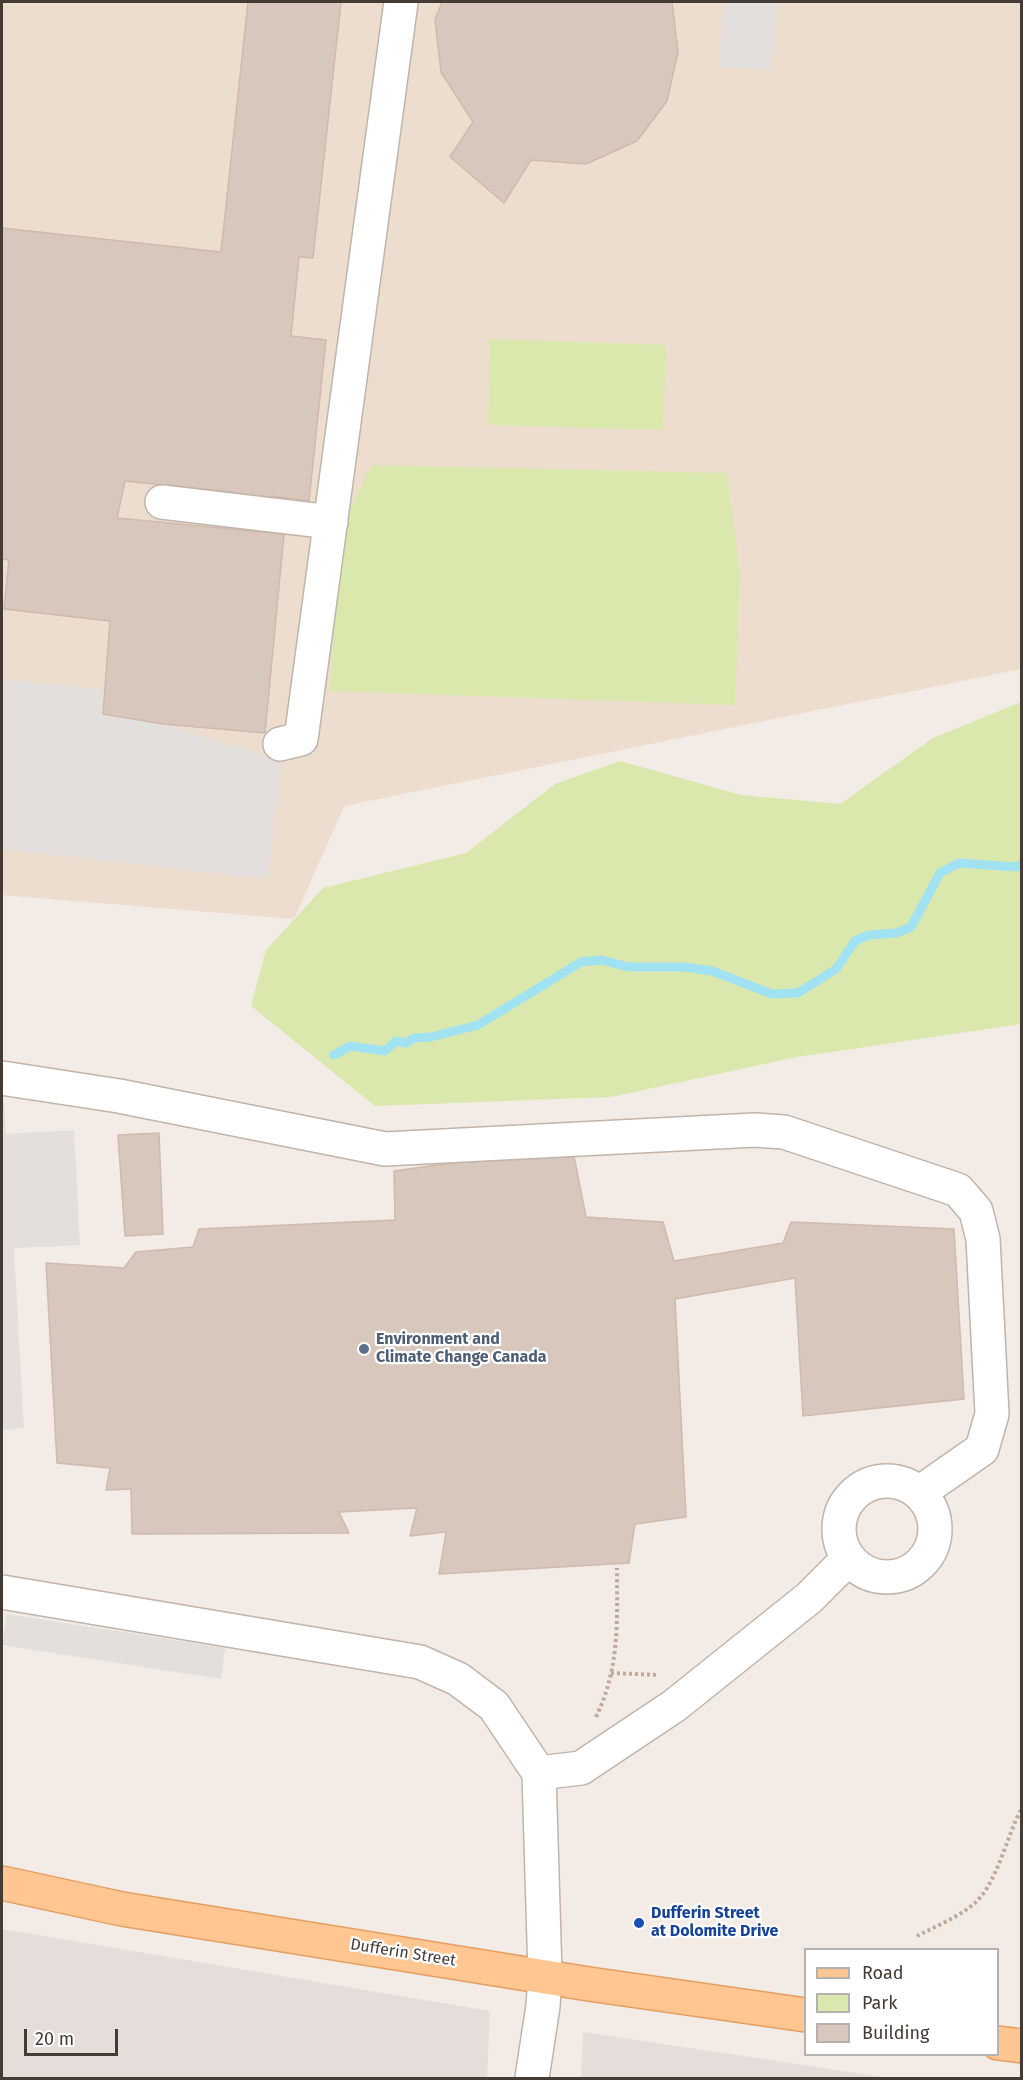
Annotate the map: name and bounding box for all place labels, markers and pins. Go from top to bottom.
place label: Environment and Climate Change Canada [376,1330,547,1368]
marker: Environment and Climate Change Canada [357,1342,371,1356]
place label: Dufferin Street at Dolomite Drive [651,1904,778,1942]
marker: Dufferin Street at Dolomite Drive [632,1916,646,1930]

